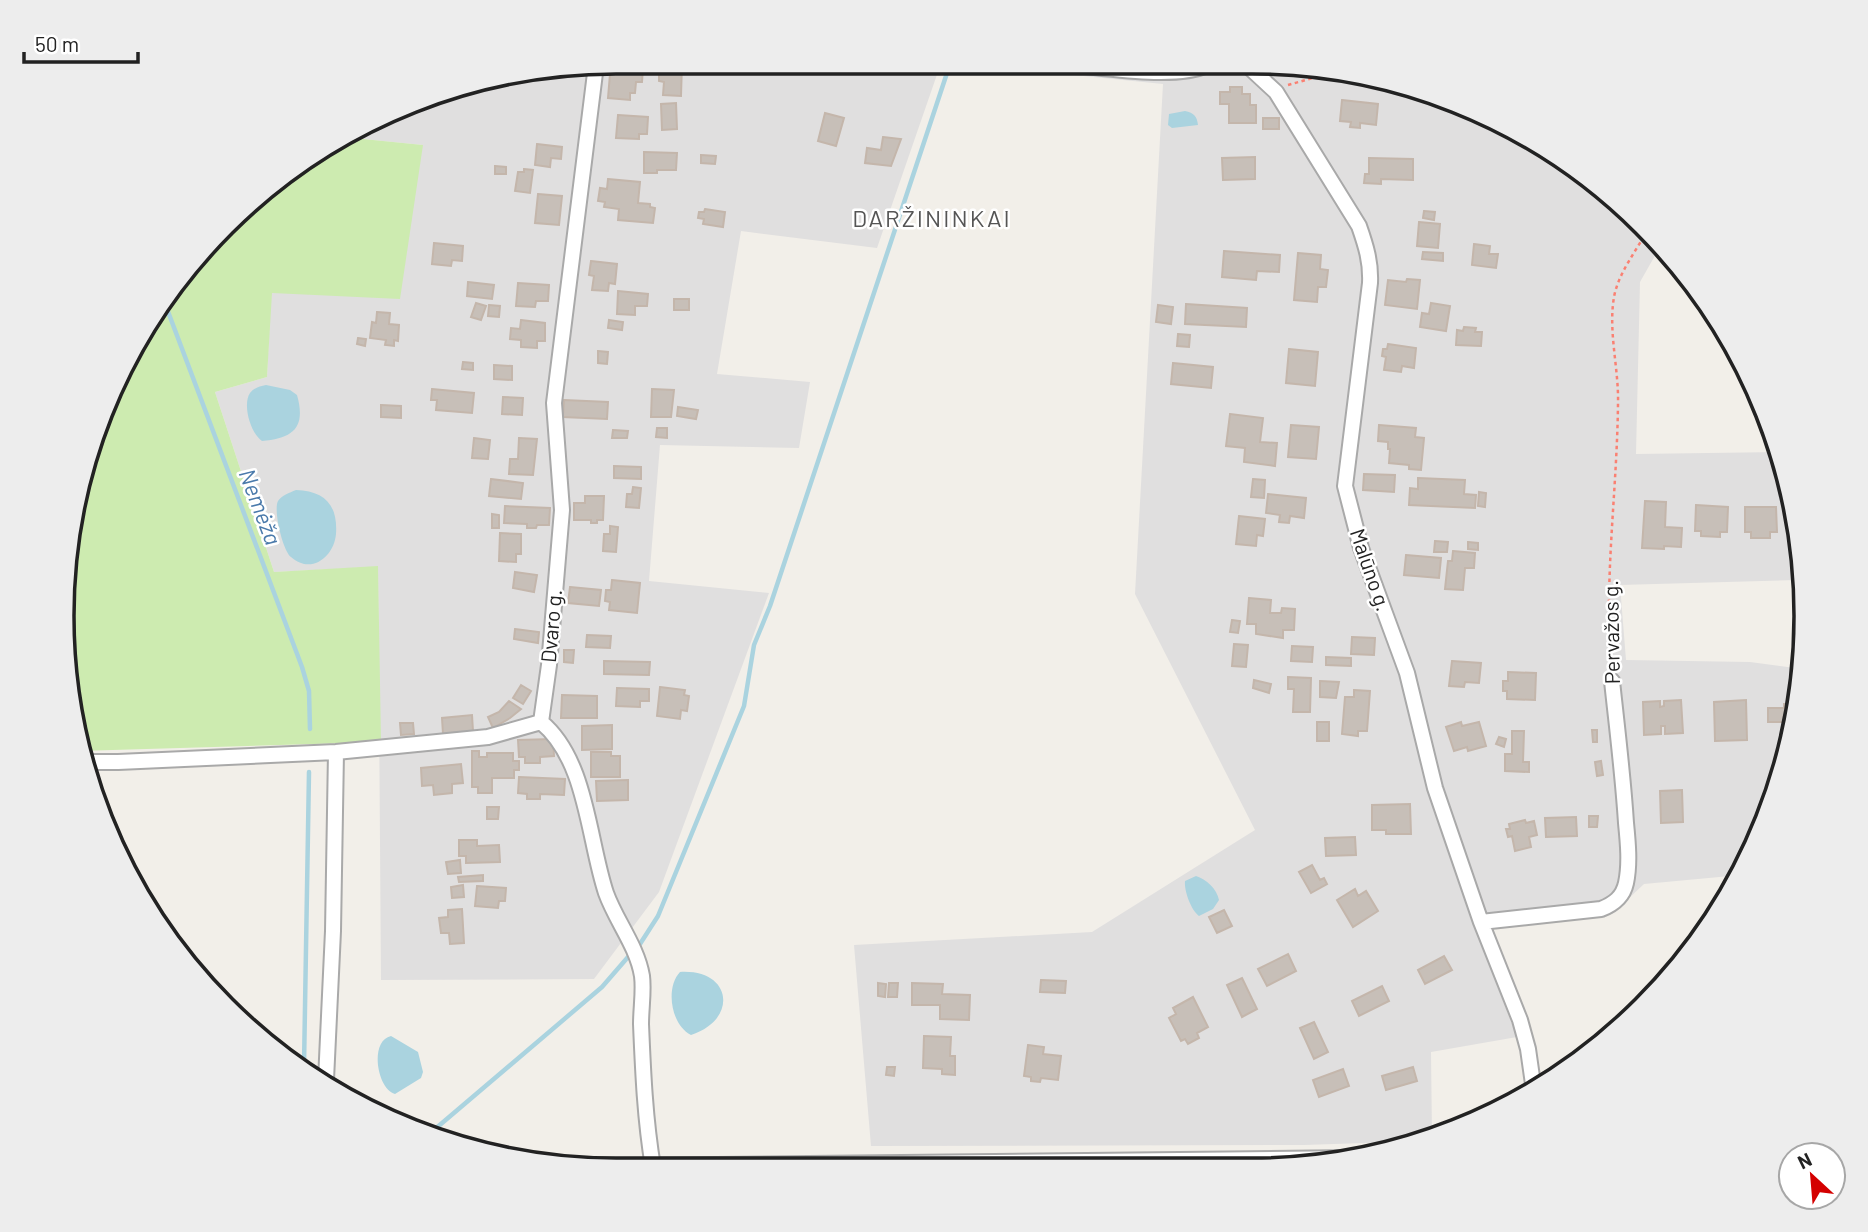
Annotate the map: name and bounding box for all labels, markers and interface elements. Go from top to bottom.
scale bar [24,21,138,65]
text: 50 m [35,31,79,56]
district label: DARŽININKAI [852,203,1012,232]
water label: Nemėža [234,465,288,549]
street label: Malūno g. [1346,525,1397,614]
street label: Pervažos g. [1597,580,1624,684]
street label: Dvaro g. [535,588,566,664]
north arrow [1777,1141,1847,1211]
text: N [1794,1147,1815,1173]

